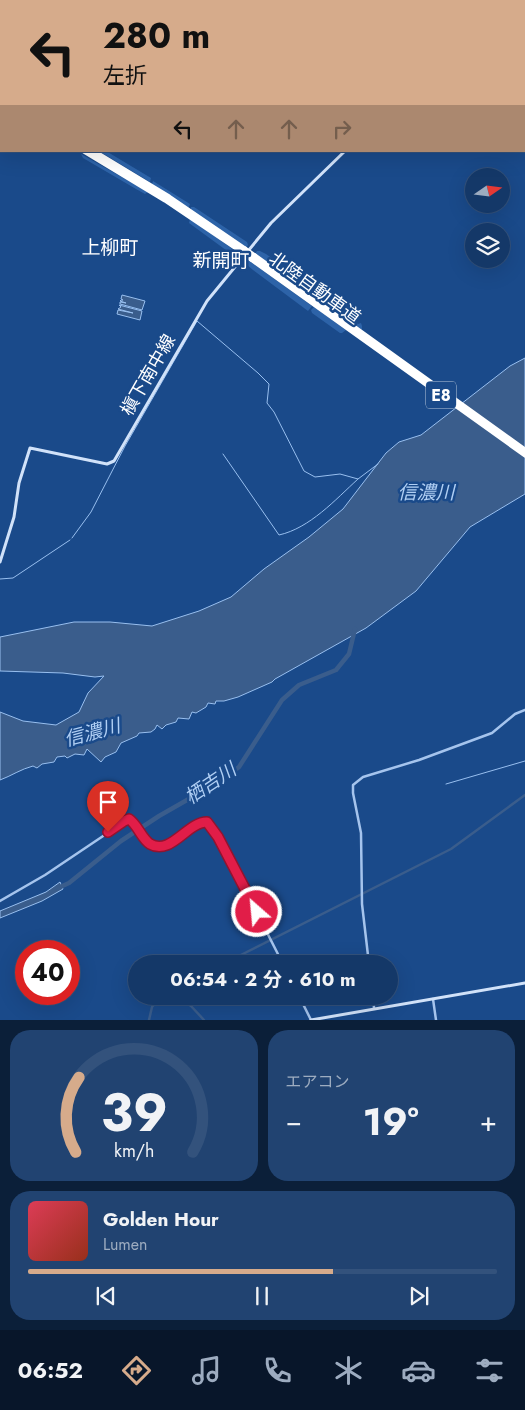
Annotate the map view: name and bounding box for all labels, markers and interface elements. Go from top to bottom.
text: 280 m [103,11,210,61]
icon: left [20,20,85,85]
text: 左折 [103,59,147,91]
icon: left [169,115,197,143]
icon: ahead [222,115,250,143]
icon: ahead [275,115,303,143]
icon: right [328,115,356,143]
north arrow [465,168,510,212]
map controls [465,168,510,268]
button: layers [465,223,510,268]
district label: 上柳町 [81,234,139,261]
street label: 北陸自動車道 [264,246,366,330]
district label: 新開町 [192,247,250,274]
street label: 槇下南中線 [114,330,182,420]
road number: E8 [426,382,456,408]
water label: 信濃川 [397,479,456,506]
water label: 信濃川 [61,712,125,753]
water label: 栖吉川 [179,755,243,811]
pin [87,781,129,832]
icon: arrive [94,788,122,816]
position arrow [230,885,282,937]
speed limit sign: 40 [15,940,80,1005]
text: 06:54 · 2 分 · 610 m [170,966,356,993]
text: エアコン [286,1070,350,1093]
text: 39 [100,1075,167,1151]
text: 19° [363,1094,419,1149]
text: − [286,1101,302,1142]
text: + [480,1101,497,1142]
text: km/h [114,1138,154,1164]
text: Golden Hour [103,1206,219,1233]
text: Lumen [103,1233,147,1256]
icon: previous [92,1282,120,1310]
icon: pause [248,1282,276,1310]
icon: next [405,1282,433,1310]
icon: directions [119,1353,154,1388]
icon: music [189,1353,224,1388]
icon: phone [260,1353,295,1388]
icon: climate [331,1353,366,1388]
icon: car [401,1353,436,1388]
icon: filters [472,1353,507,1388]
text: 06:52 [18,1354,83,1386]

